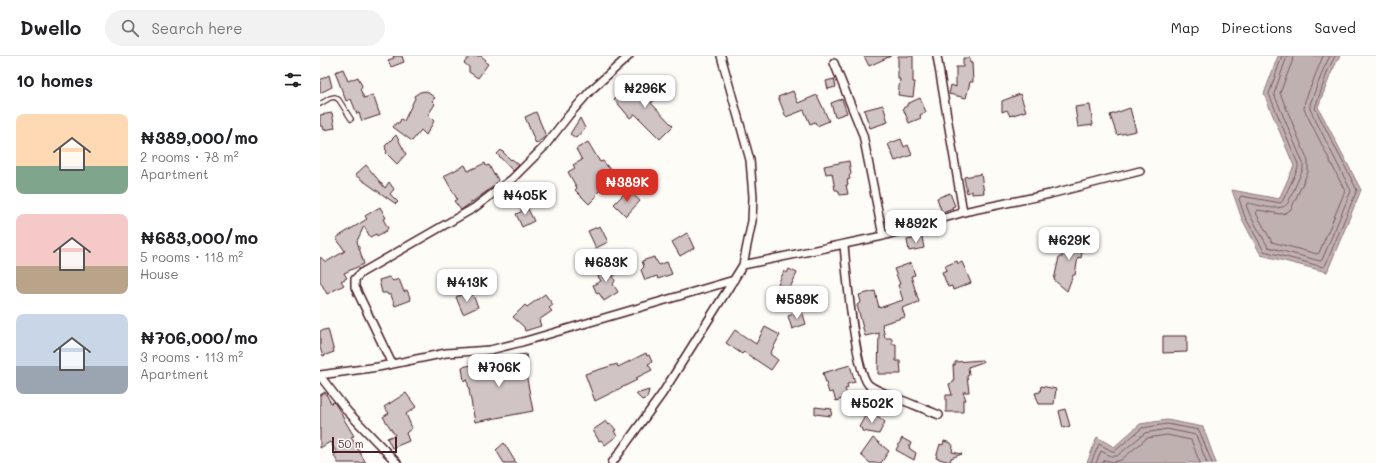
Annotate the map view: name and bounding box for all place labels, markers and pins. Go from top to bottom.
pin: ₦296K [617,75,673,109]
pin: ₦389K [599,169,655,203]
pin: ₦405K [497,182,553,216]
pin: ₦892K [888,210,944,244]
pin: ₦629K [1041,227,1097,261]
pin: ₦683K [578,249,634,283]
pin: ₦413K [439,269,495,303]
pin: ₦589K [769,286,825,320]
pin: ₦706K [471,354,527,388]
pin: ₦502K [844,390,900,424]

